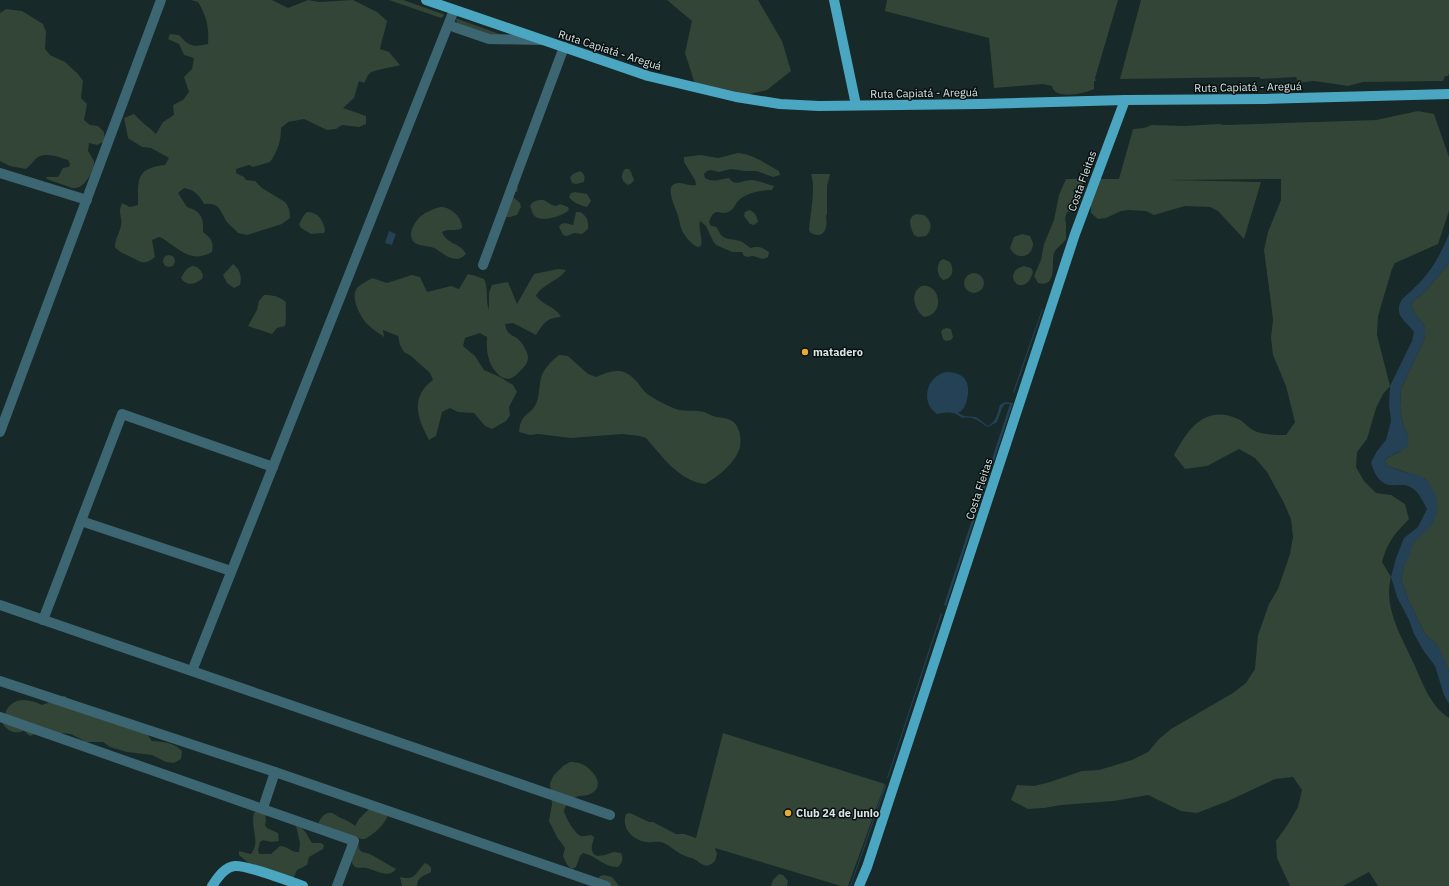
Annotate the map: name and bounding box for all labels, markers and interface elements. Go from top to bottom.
street label: Ruta Capiatá - Areguá [557,27,663,73]
street label: Ruta Capiatá - Areguá [1194,79,1302,95]
street label: Ruta Capiatá - Areguá [870,85,978,101]
street label: Costa Fleitas [1065,149,1099,213]
place label: matadero [813,345,863,359]
marker: matadero [800,347,810,357]
street label: Costa Fleitas [963,457,995,521]
place label: Club 24 de junio [796,806,879,820]
marker: Club 24 de junio [783,808,793,818]

